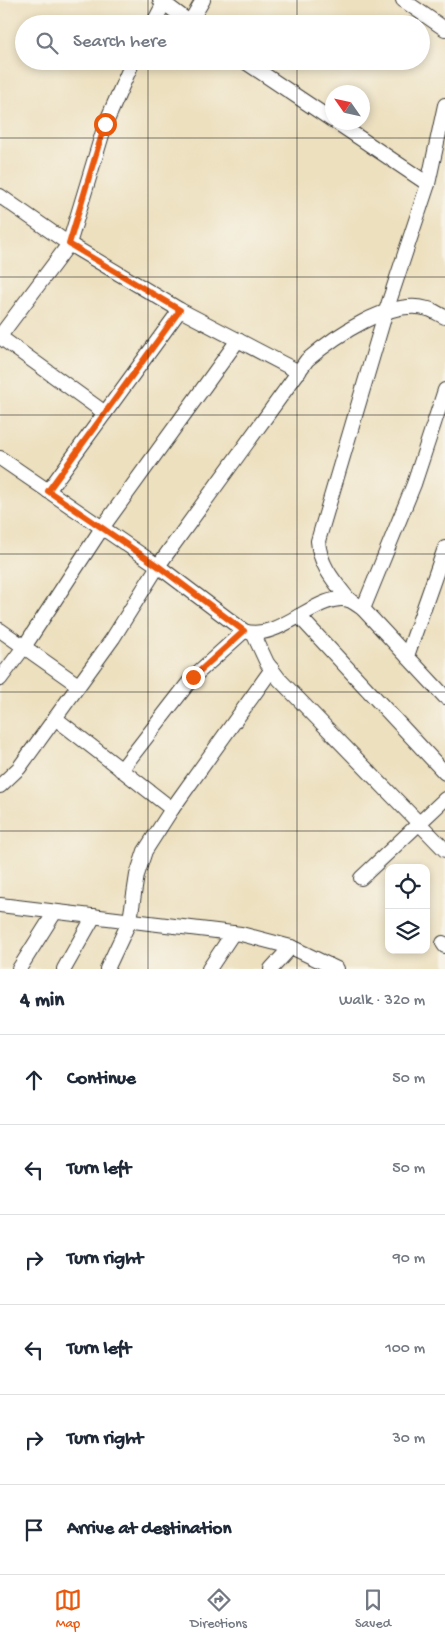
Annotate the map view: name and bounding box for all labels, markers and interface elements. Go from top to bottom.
search box [15,15,430,70]
icon: search [33,29,61,57]
text: Search here [73,31,167,54]
north arrow [325,85,370,130]
route start [94,113,117,136]
route end [182,666,205,689]
map controls [385,864,430,954]
button: locate [385,864,430,909]
button: layers [385,909,430,954]
text: 4 min [20,989,64,1014]
text: Walk · 320 m [339,992,425,1011]
icon: ahead [20,1066,48,1094]
text: Continue [67,1068,136,1091]
text: 50 m [392,1070,425,1089]
icon: left [20,1156,48,1184]
text: Turn left [67,1158,131,1181]
text: 50 m [392,1160,425,1179]
icon: right [20,1246,48,1274]
text: Turn right [67,1248,143,1271]
text: 90 m [393,1250,425,1269]
icon: left [20,1336,48,1364]
text: Turn left [67,1338,131,1361]
text: 100 m [385,1340,425,1359]
icon: right [20,1426,48,1454]
text: Turn right [67,1428,143,1451]
text: 30 m [392,1430,425,1449]
icon: arrive [20,1516,48,1544]
text: Arrive at destination [67,1518,231,1541]
tab: Map [54,1586,82,1633]
tab: Directions [190,1586,247,1633]
tab: Saved [355,1586,391,1633]

